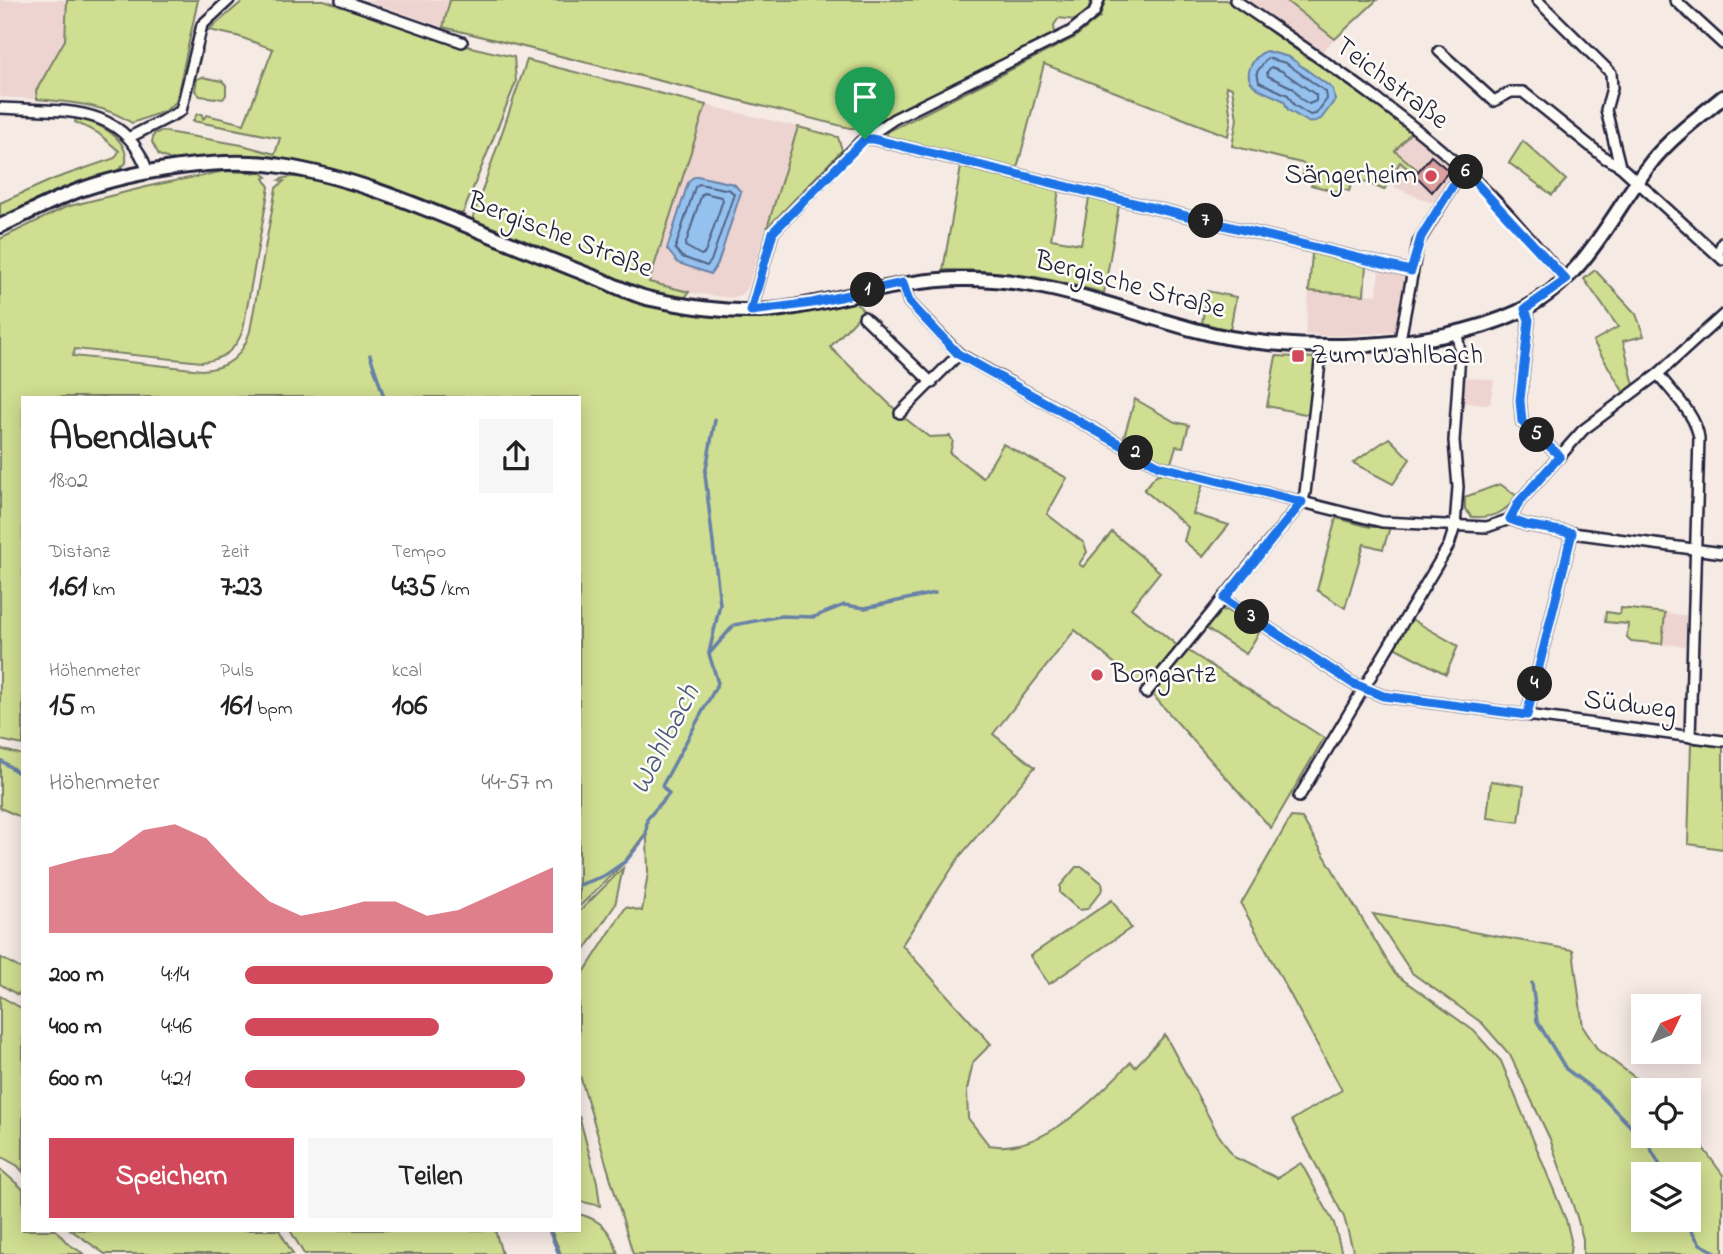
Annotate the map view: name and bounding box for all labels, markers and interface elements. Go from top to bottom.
street label: Teichstraße [1325,27,1457,141]
pin [835,67,895,139]
icon: arrive [846,78,884,116]
pin: 6 [1448,154,1484,190]
place label: Sängerheim [1285,156,1417,197]
text: 6 [1461,158,1470,185]
marker: Sängerheim [1423,168,1439,184]
street label: Bergische Straße [460,181,659,290]
pin: 7 [1188,204,1224,238]
text: 7 [1202,207,1209,234]
street label: Bergische Straße [1029,241,1230,331]
pin: 1 [850,272,886,308]
text: 1 [864,276,871,303]
place label: Zum Wahlbach [1312,336,1483,377]
marker: Zum Wahlbach [1290,348,1306,364]
text: Abendlauf [49,411,216,467]
pin: 5 [1520,418,1554,452]
button: share [479,419,553,493]
text: 5 [1531,421,1542,448]
pin: 2 [1118,435,1154,470]
text: 2 [1131,439,1140,466]
text: 18:02 [49,465,88,498]
text: Distanz [49,539,110,566]
text: Zeit [220,539,249,566]
text: Tempo [392,539,446,566]
text: 1.61 [49,566,87,610]
text: 7:23 [220,566,263,610]
text: 4:35 [392,566,436,610]
text: km [87,577,115,604]
text: /km [436,577,470,604]
pin: 3 [1234,600,1270,634]
text: 3 [1248,603,1255,630]
place label: Bongartz [1110,655,1216,696]
text: Höhenmeter [49,658,140,685]
text: Puls [220,658,254,685]
text: kcal [392,658,422,685]
pin: 4 [1518,666,1552,702]
marker: Bongartz [1089,667,1105,683]
text: 4 [1531,670,1538,697]
water label: Wahlbach [620,677,713,803]
street label: Südweg [1581,680,1679,732]
text: 15 [49,685,76,729]
text: 161 [220,685,253,729]
text: 106 [392,685,427,729]
text: m [76,696,95,723]
text: bpm [253,696,292,723]
text: Höhenmeter [49,767,160,800]
text: 44–57 m [481,767,553,800]
text: 200 m [49,959,104,992]
text: 4:14 [161,959,189,992]
north arrow [1631,994,1701,1064]
map controls [1631,994,1701,1232]
text: 400 m [49,1011,102,1044]
text: 4:46 [161,1011,192,1044]
text: 600 m [49,1063,103,1096]
text: 4:21 [161,1063,191,1096]
button: locate [1631,1078,1701,1148]
button: Speichern [49,1138,294,1218]
button: Teilen [308,1138,553,1218]
button: layers [1631,1162,1701,1232]

